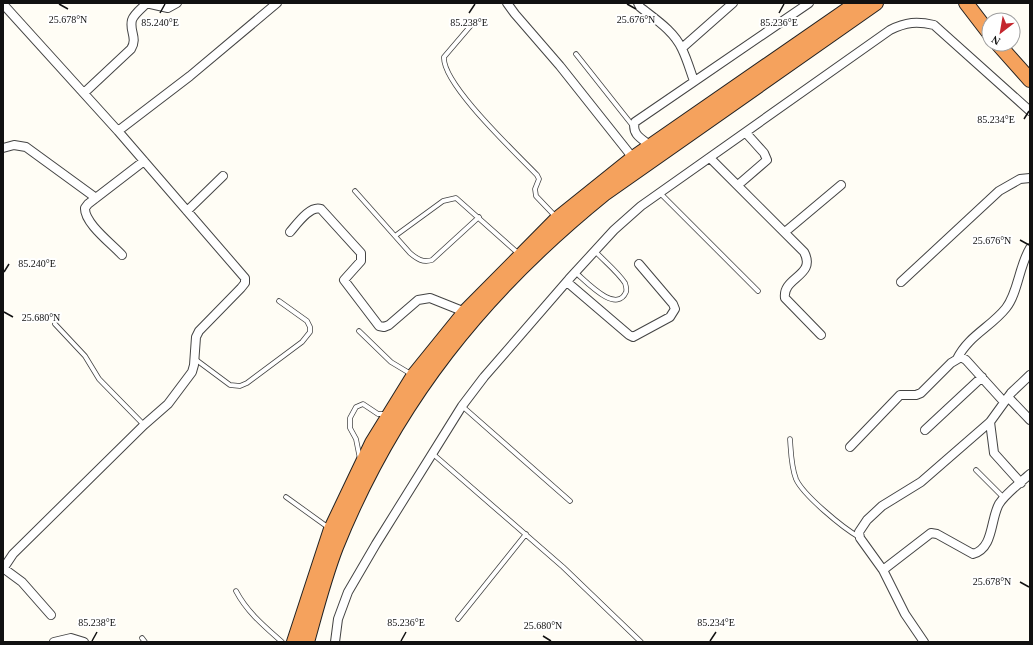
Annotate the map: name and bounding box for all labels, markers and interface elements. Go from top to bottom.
north arrow [981,12,1021,52]
text: 25.678°N [49,14,87,25]
text: 25.676°N [617,14,655,25]
text: 85.240°E [141,17,179,28]
text: 85.238°E [450,17,488,28]
text: 85.236°E [760,17,798,28]
text: N [989,33,1002,48]
text: 85.234°E [977,114,1015,125]
text: 25.676°N [973,235,1011,246]
text: 85.240°E [18,258,56,269]
text: 25.680°N [22,312,60,323]
text: 25.678°N [973,576,1011,587]
text: 85.238°E [78,617,116,628]
text: 85.236°E [387,617,425,628]
text: 85.234°E [697,617,735,628]
text: 25.680°N [524,620,562,631]

